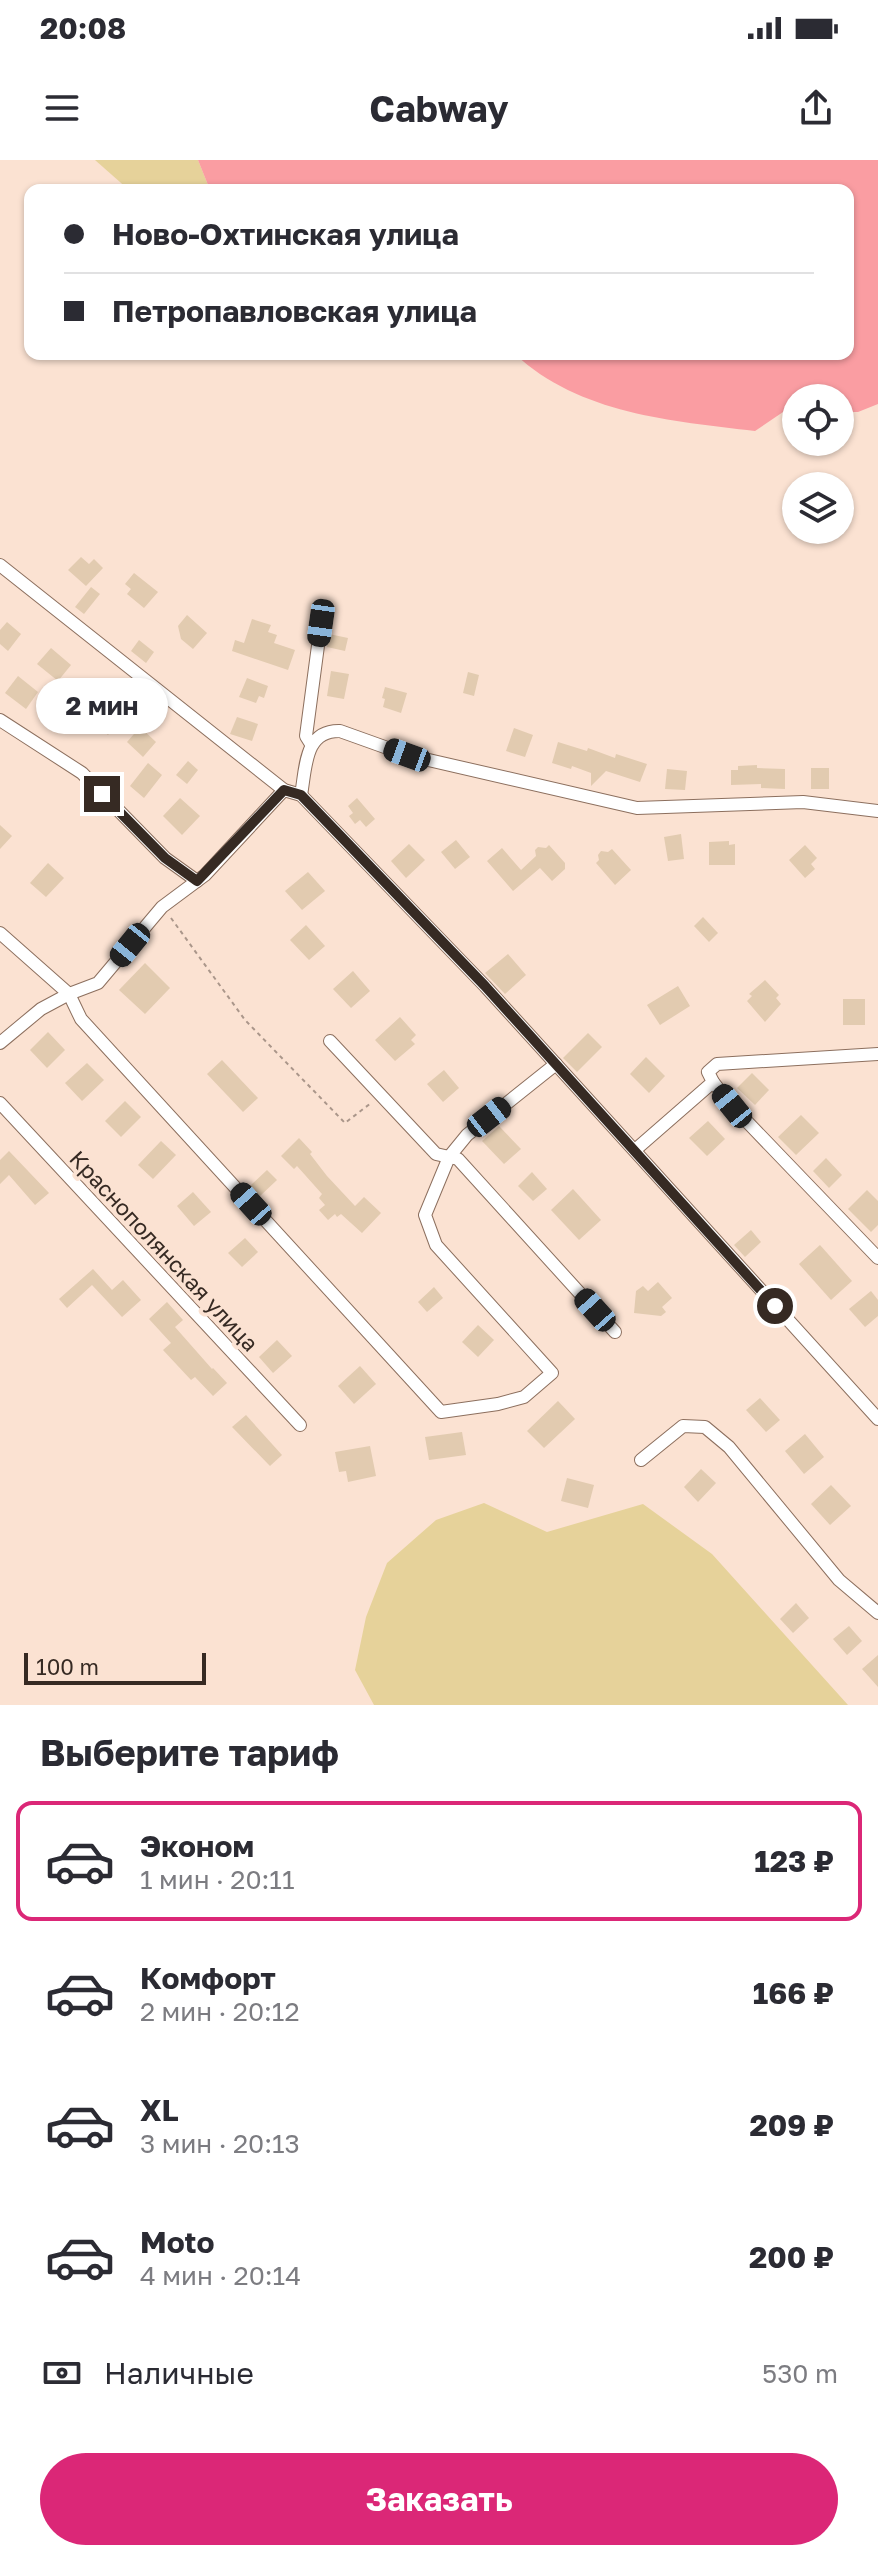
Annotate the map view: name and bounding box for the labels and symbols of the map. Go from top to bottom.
car [306,598,336,648]
callout: 2 мин [36,678,168,734]
car [380,736,434,774]
route end [84,776,120,812]
car [106,919,154,971]
car [708,1080,756,1132]
car [463,1093,515,1141]
street label: Краснополянская улица [64,1145,264,1357]
car [226,1178,276,1230]
car [570,1284,620,1336]
route start [757,1288,793,1324]
scale bar [24,1649,206,1685]

